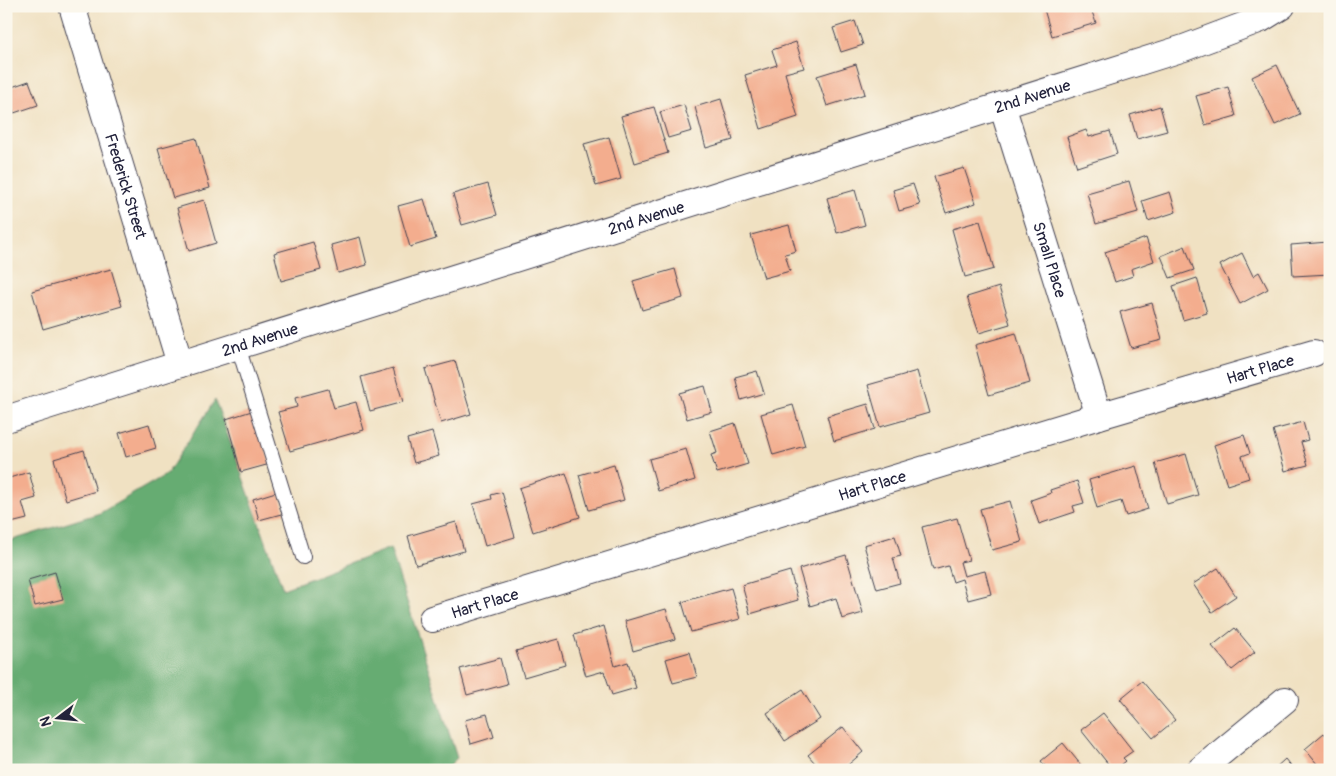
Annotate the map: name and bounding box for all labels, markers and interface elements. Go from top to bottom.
street label: 2nd Avenue [992,75,1073,118]
street label: Frederick Street [100,131,151,242]
street label: 2nd Avenue [606,197,687,240]
street label: Small Place [1028,220,1071,300]
street label: 2nd Avenue [220,319,301,361]
street label: Hart Place [1224,350,1297,389]
street label: Hart Place [836,466,909,506]
street label: Hart Place [449,584,521,624]
north arrow [32,694,82,744]
text: N [37,715,55,728]

